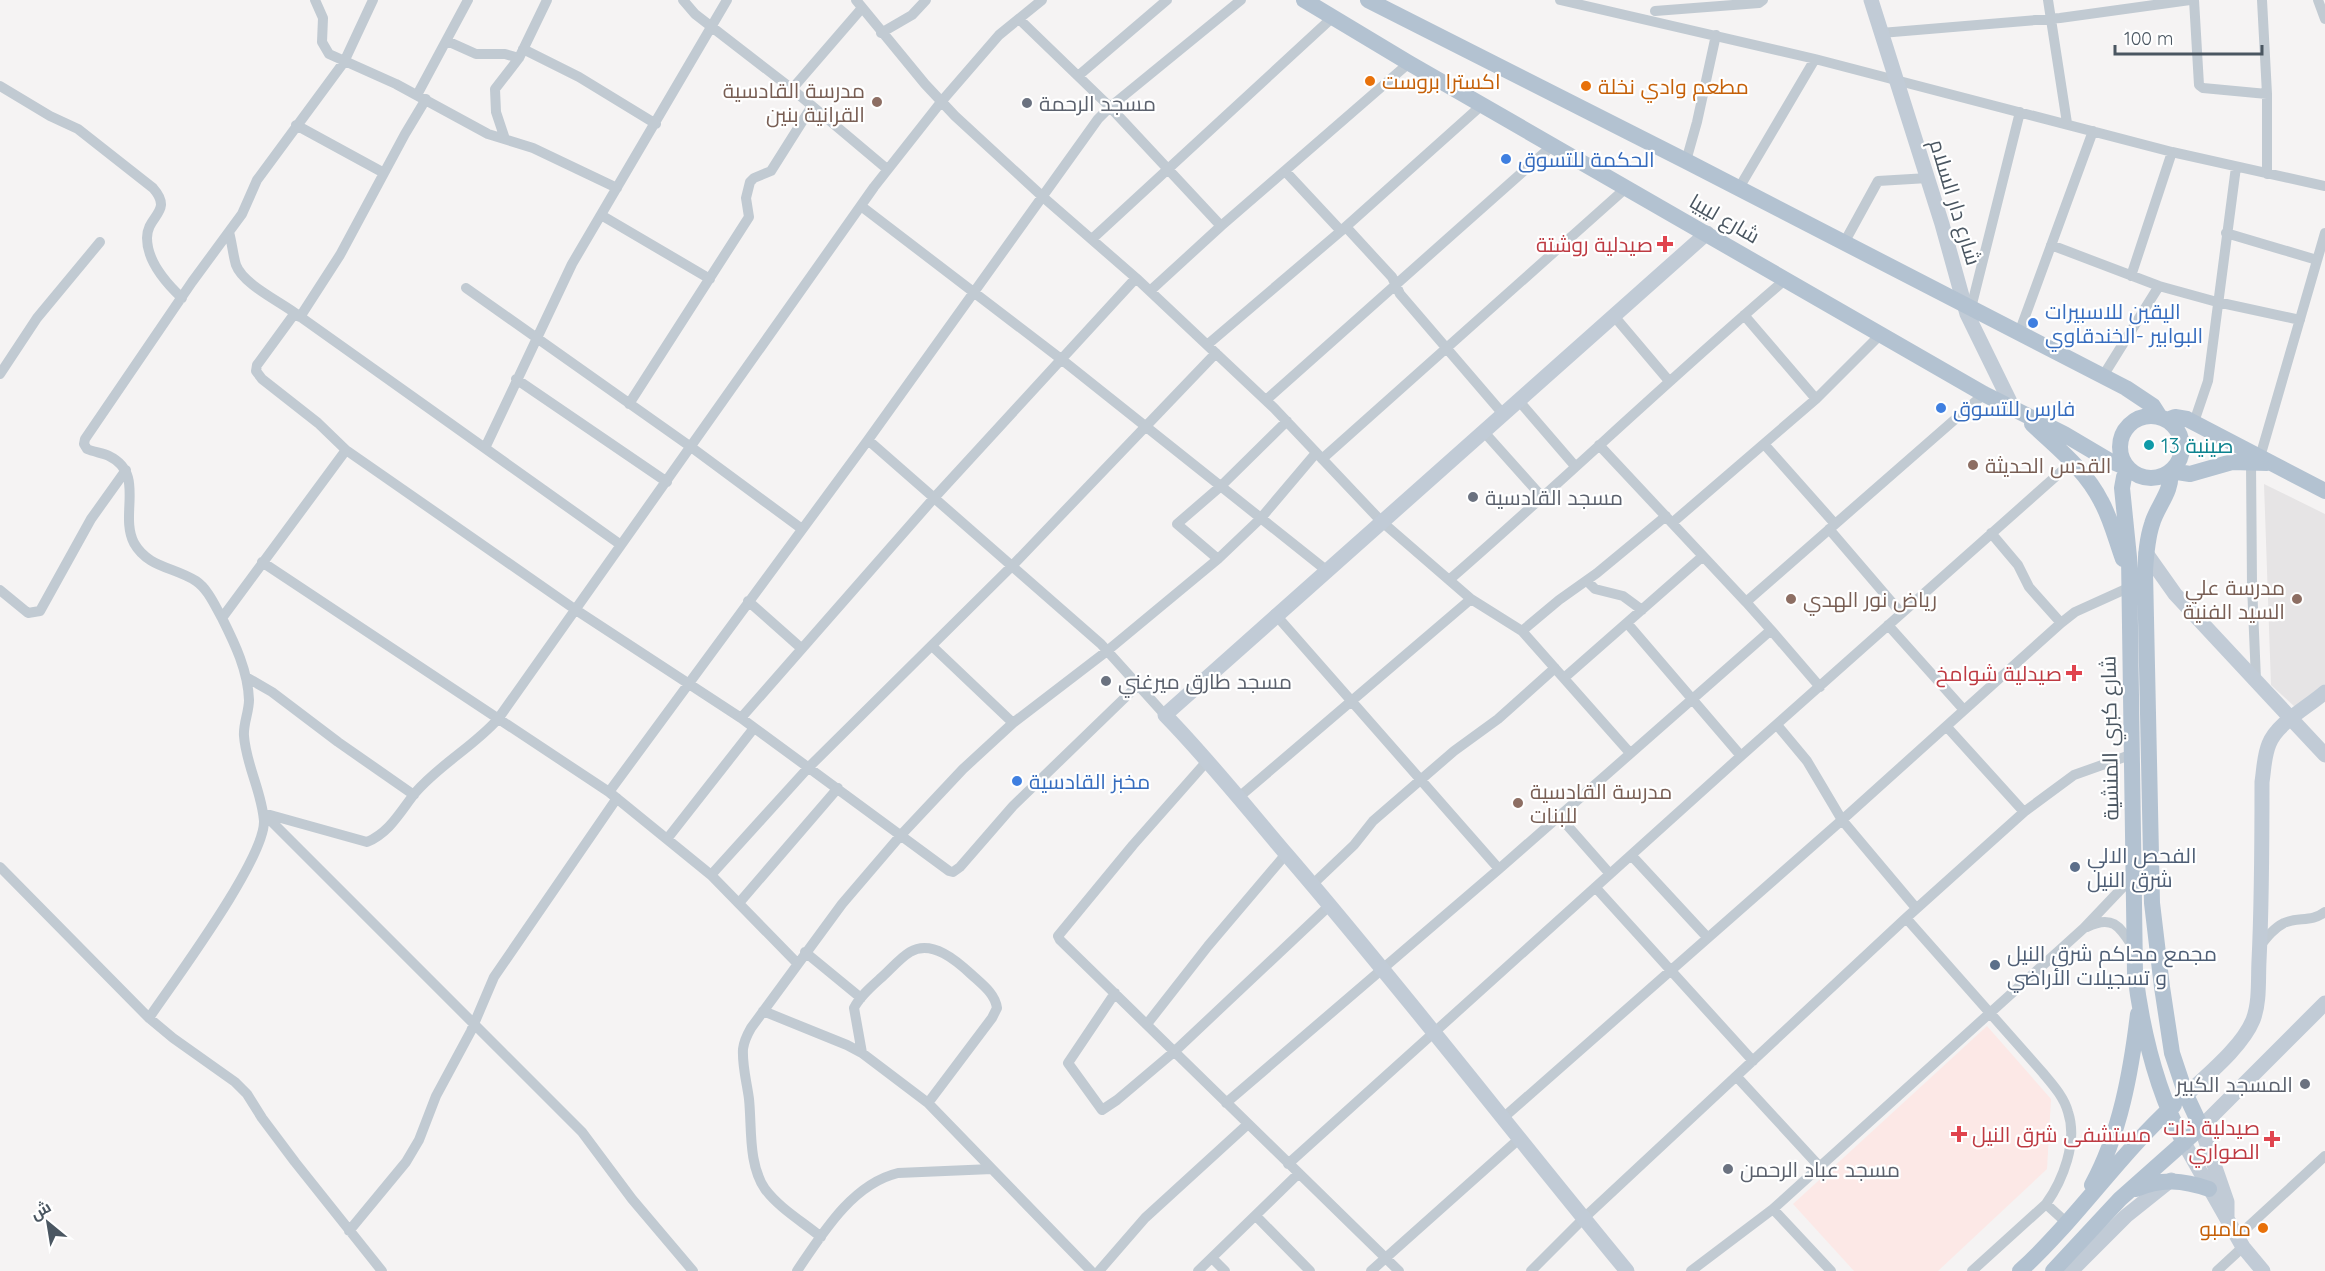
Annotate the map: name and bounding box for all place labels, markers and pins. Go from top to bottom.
place label: اكسترا بروست [1382,68,1501,94]
place label: مطعم وادي نخلة [1598,73,1749,103]
marker: اكسترا بروست [1363,74,1377,88]
place label: مدرسة القادسية القرانية بنين [723,77,865,128]
marker: مطعم وادي نخلة [1579,79,1593,93]
place label: مسجد الرحمة [1039,90,1156,116]
marker: مدرسة القادسية القرانية بنين [870,95,884,109]
marker: مسجد الرحمة [1020,96,1034,110]
place label: الحكمة للتسوق [1518,146,1655,173]
marker: الحكمة للتسوق [1499,152,1513,166]
place label: صيدلية روشتة [1536,231,1653,257]
marker: صيدلية روشتة [1658,237,1672,251]
place label: اليقين للاسبيرات البوابير -الخندقاوي [2045,298,2203,352]
marker: اليقين للاسبيرات البوابير -الخندقاوي [2026,316,2040,330]
place label: فارس للتسوق [1953,395,2075,422]
marker: فارس للتسوق [1934,401,1948,415]
place label: صينية 13 [2161,432,2233,458]
marker: صينية 13 [2142,438,2156,452]
place label: القدس الحديثة [1985,452,2111,479]
marker: القدس الحديثة [1966,458,1980,472]
place label: مسجد القادسية [1485,484,1623,510]
marker: مسجد القادسية [1466,490,1480,504]
place label: مدرسة علي السيد الفنية [2183,574,2285,624]
place label: رياض نور الهدي [1803,586,1937,616]
marker: رياض نور الهدي [1784,592,1798,606]
marker: مدرسة علي السيد الفنية [2290,592,2304,606]
place label: صيدلية شوامخ [1936,660,2062,688]
marker: صيدلية شوامخ [2067,666,2081,680]
place label: مسجد طارق ميرغني [1118,668,1292,698]
marker: مسجد طارق ميرغني [1099,674,1113,688]
place label: مخبز القادسية [1029,768,1150,794]
marker: مخبز القادسية [1010,774,1024,788]
place label: مدرسة القادسية للبنات [1530,778,1672,828]
marker: مدرسة القادسية للبنات [1511,796,1525,810]
place label: الفحص الالي شرق النيل [2087,842,2197,893]
marker: الفحص الالي شرق النيل [2068,860,2082,874]
place label: مجمع محاكم شرق النيل و تسجيلات الأراضي [2007,940,2217,993]
marker: مجمع محاكم شرق النيل و تسجيلات الأراضي [1988,958,2002,972]
place label: المسجد الكبير [2175,1071,2293,1097]
marker: المسجد الكبير [2298,1077,2312,1091]
place label: صيدلية ذات الصواري [2163,1114,2260,1168]
place label: مستشفى شرق النيل [1972,1121,2151,1148]
marker: مستشفى شرق النيل [1950,1125,1968,1143]
marker: صيدلية ذات الصواري [2265,1132,2279,1146]
place label: مسجد عباد الرحمن [1740,1156,1900,1183]
marker: مسجد عباد الرحمن [1721,1162,1735,1176]
place label: مامبو [2200,1215,2251,1241]
marker: مامبو [2256,1221,2270,1235]

